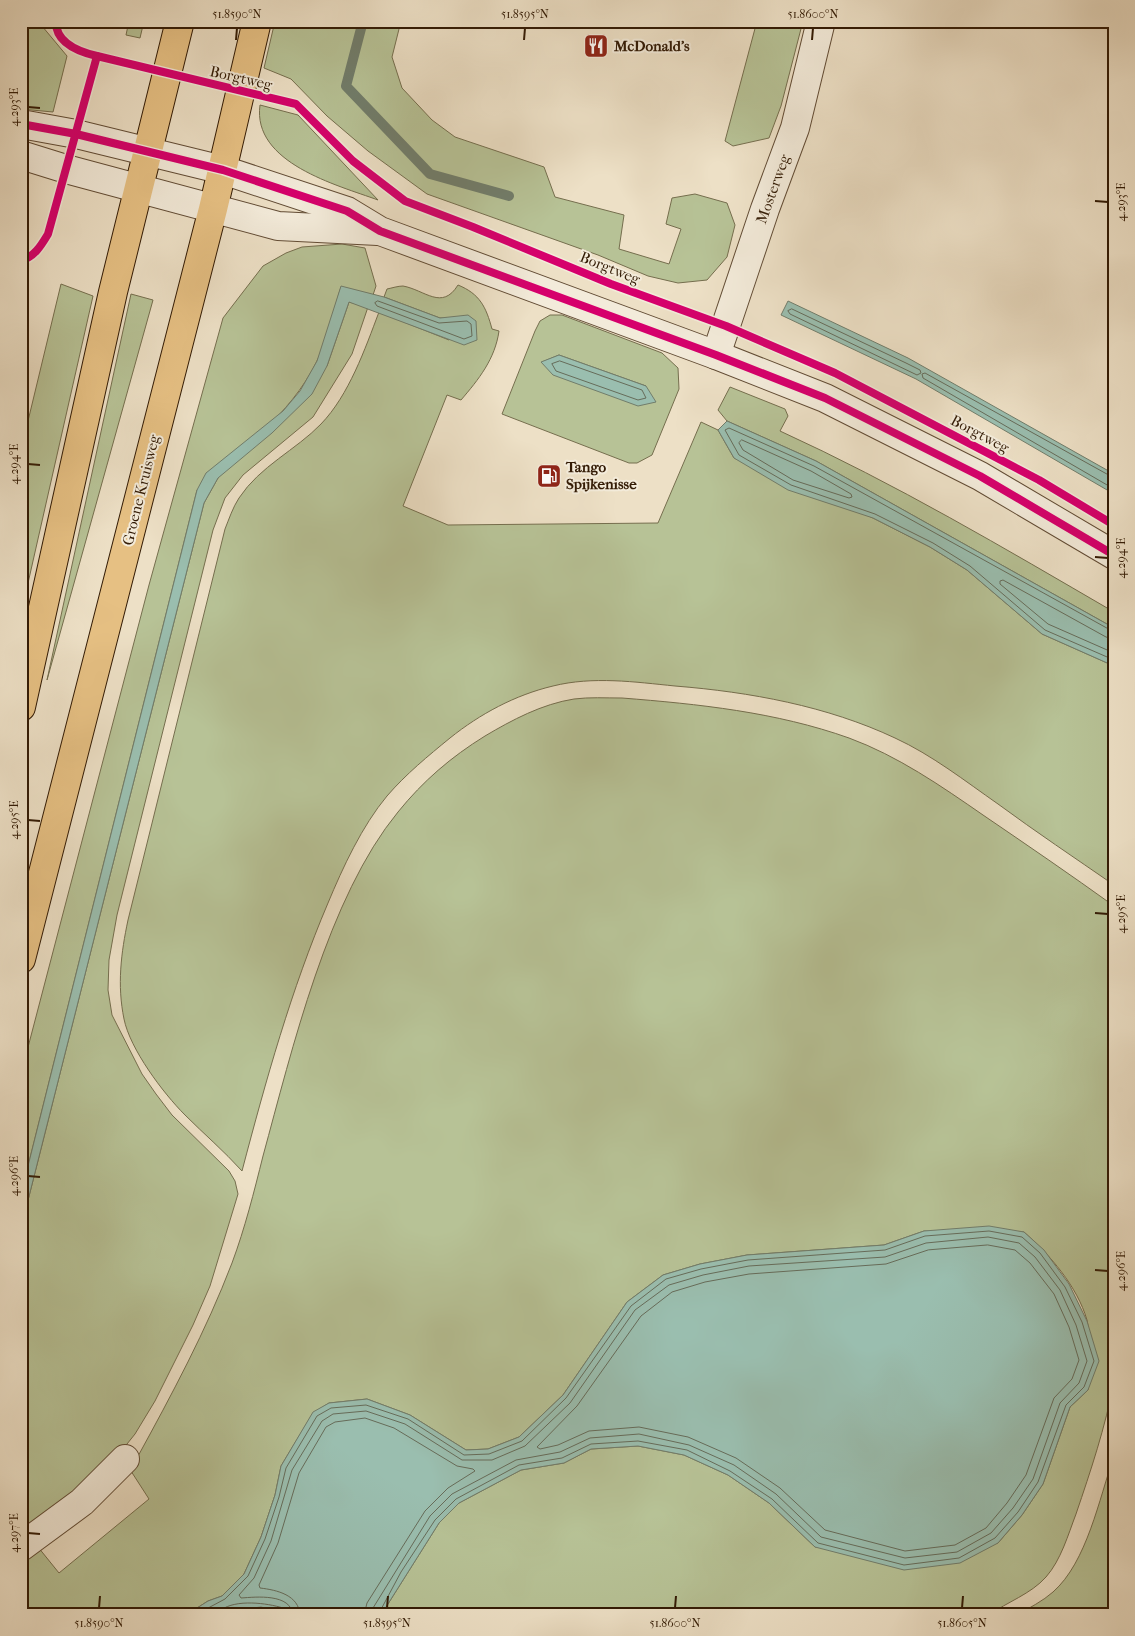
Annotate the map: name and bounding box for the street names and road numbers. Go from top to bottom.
street label: Borgtweg [208,62,275,94]
street label: Mosterweg [752,151,794,226]
street label: Borgtweg [577,248,644,289]
street label: Borgtweg [948,411,1013,457]
street label: Groene Kruisweg [119,432,164,547]

